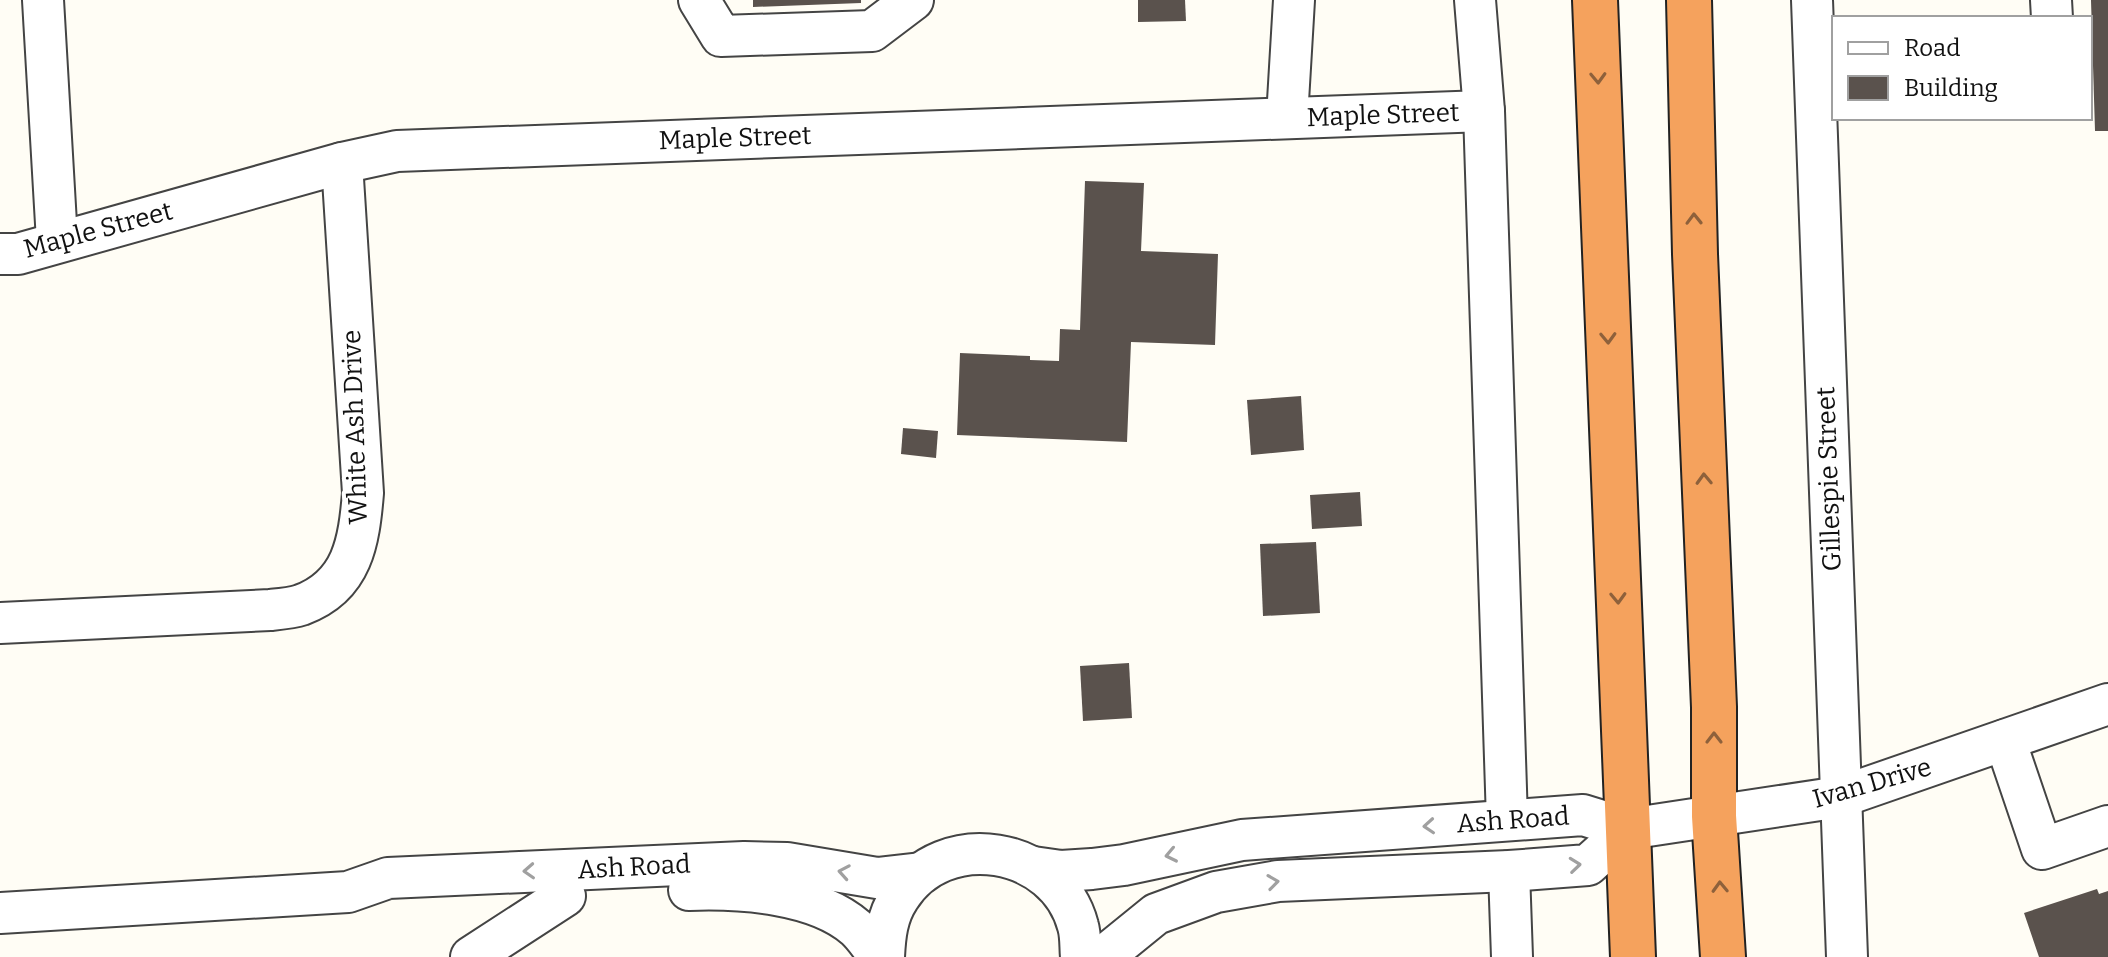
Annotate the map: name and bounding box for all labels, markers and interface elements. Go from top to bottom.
legend [1832,16,2092,120]
text: Road [1904,34,1960,62]
one-way arrow [1589,72,1606,85]
text: Building [1904,74,1998,102]
street label: Maple Street [1306,97,1460,133]
street label: Maple Street [658,120,812,156]
street label: Maple Street [20,195,176,265]
one-way arrow [1685,212,1703,225]
street label: White Ash Drive [336,329,374,525]
one-way arrow [1599,332,1616,345]
street label: Gillespie Street [1810,386,1848,572]
one-way arrow [1696,472,1713,485]
one-way arrow [1610,592,1627,605]
one-way arrow [1705,731,1723,744]
street label: Ivan Drive [1809,751,1935,815]
street label: Ash Road [1456,801,1570,839]
one-way arrow [1422,817,1435,834]
one-way arrow [1165,846,1178,863]
street label: Ash Road [577,849,691,885]
one-way arrow [1569,857,1582,874]
one-way arrow [522,863,535,880]
one-way arrow [837,865,851,882]
one-way arrow [1266,874,1280,891]
one-way arrow [1711,880,1728,893]

